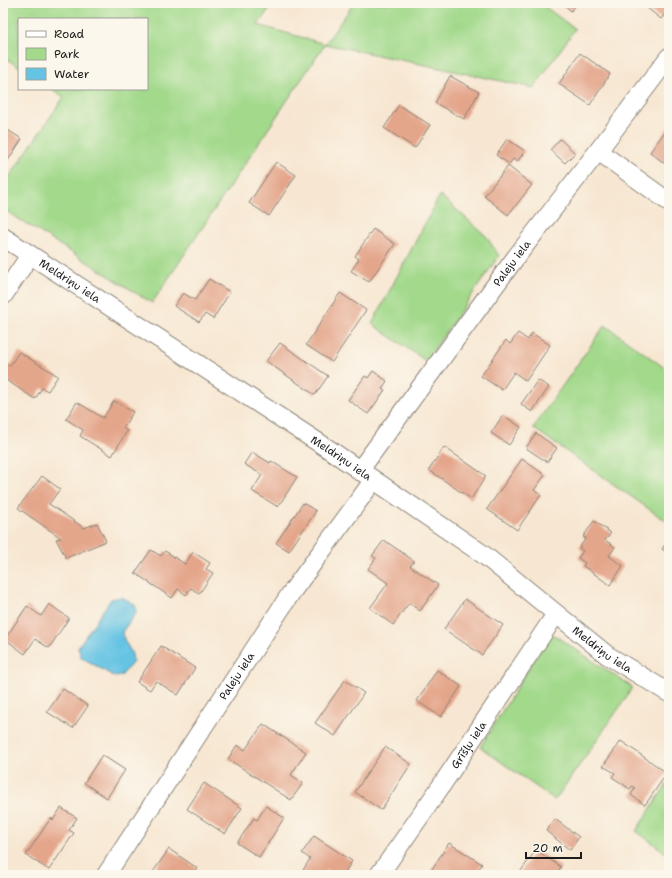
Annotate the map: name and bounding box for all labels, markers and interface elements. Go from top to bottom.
legend [18,18,148,90]
text: Road [54,26,85,42]
text: Park [54,46,80,62]
text: Water [54,66,90,82]
street label: Paleju iela [490,237,534,290]
street label: Meldriņu iela [36,256,103,307]
street label: Meldriņu iela [308,432,375,484]
street label: Meldriņu iela [569,623,635,677]
street label: Paleju iela [216,649,258,703]
street label: Grīšļu iela [448,718,490,772]
scale bar [526,834,581,860]
text: 20 m [532,840,563,856]

